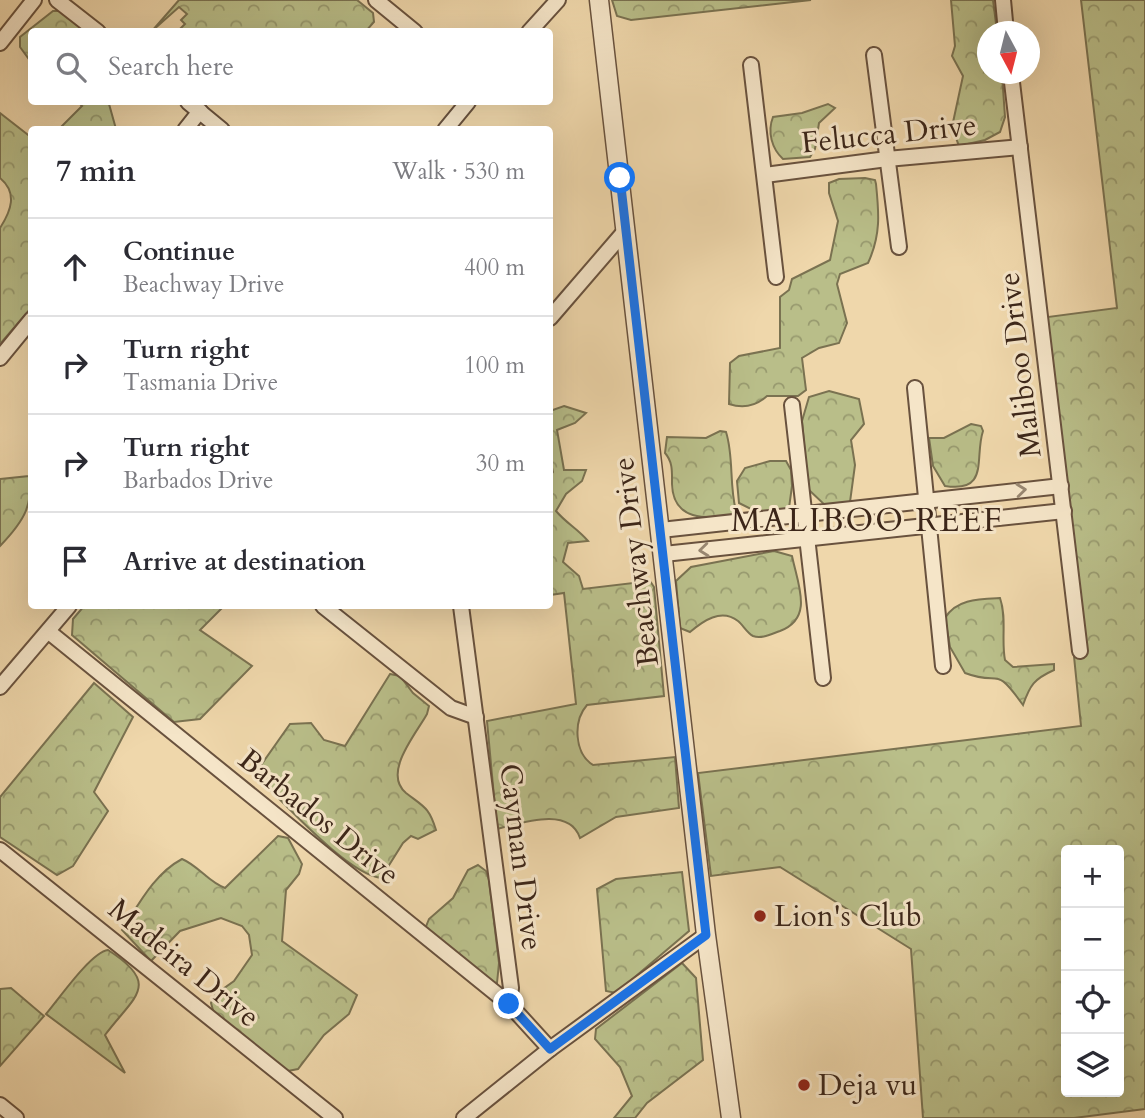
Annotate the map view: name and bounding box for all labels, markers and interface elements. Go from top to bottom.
north arrow [977,21,1040,84]
search box [28,28,553,105]
icon: search [52,48,90,86]
text: Search here [108,49,234,84]
street label: Felucca Drive [799,104,979,164]
text: 7 min [56,151,136,192]
text: Walk · 530 m [392,156,525,187]
route start [604,162,635,193]
text: Continue [123,234,235,269]
icon: ahead [56,248,94,286]
text: 400 m [464,252,525,283]
text: Beachway Drive [123,269,284,300]
street label: Maliboo Drive [988,270,1052,460]
text: Turn right [123,332,250,367]
icon: right [56,346,94,384]
text: 100 m [464,350,525,381]
text: Tasmania Drive [123,367,278,398]
text: Turn right [123,430,250,465]
icon: right [56,444,94,482]
text: 30 m [476,448,525,479]
street label: Beachway Drive [603,455,669,669]
text: Barbados Drive [123,465,273,496]
one-way arrow [1015,483,1027,498]
district label: MALIBOO REEF [731,499,1003,543]
icon: arrive [56,542,94,580]
one-way arrow [698,543,710,558]
text: Arrive at destination [123,544,366,579]
street label: Barbados Drive [230,739,408,895]
street label: Cayman Drive [489,761,553,953]
map controls [1061,845,1124,1097]
button: + [1061,845,1124,908]
street label: Madeira Drive [100,889,268,1037]
place label: Lion's Club [774,896,922,937]
marker: Lion's Club [752,908,768,924]
button: − [1061,908,1124,971]
button: locate [1061,971,1124,1034]
route end [493,988,524,1019]
button: layers [1061,1034,1124,1097]
place label: Deja vu [818,1065,917,1106]
marker: Deja vu [796,1077,812,1093]

